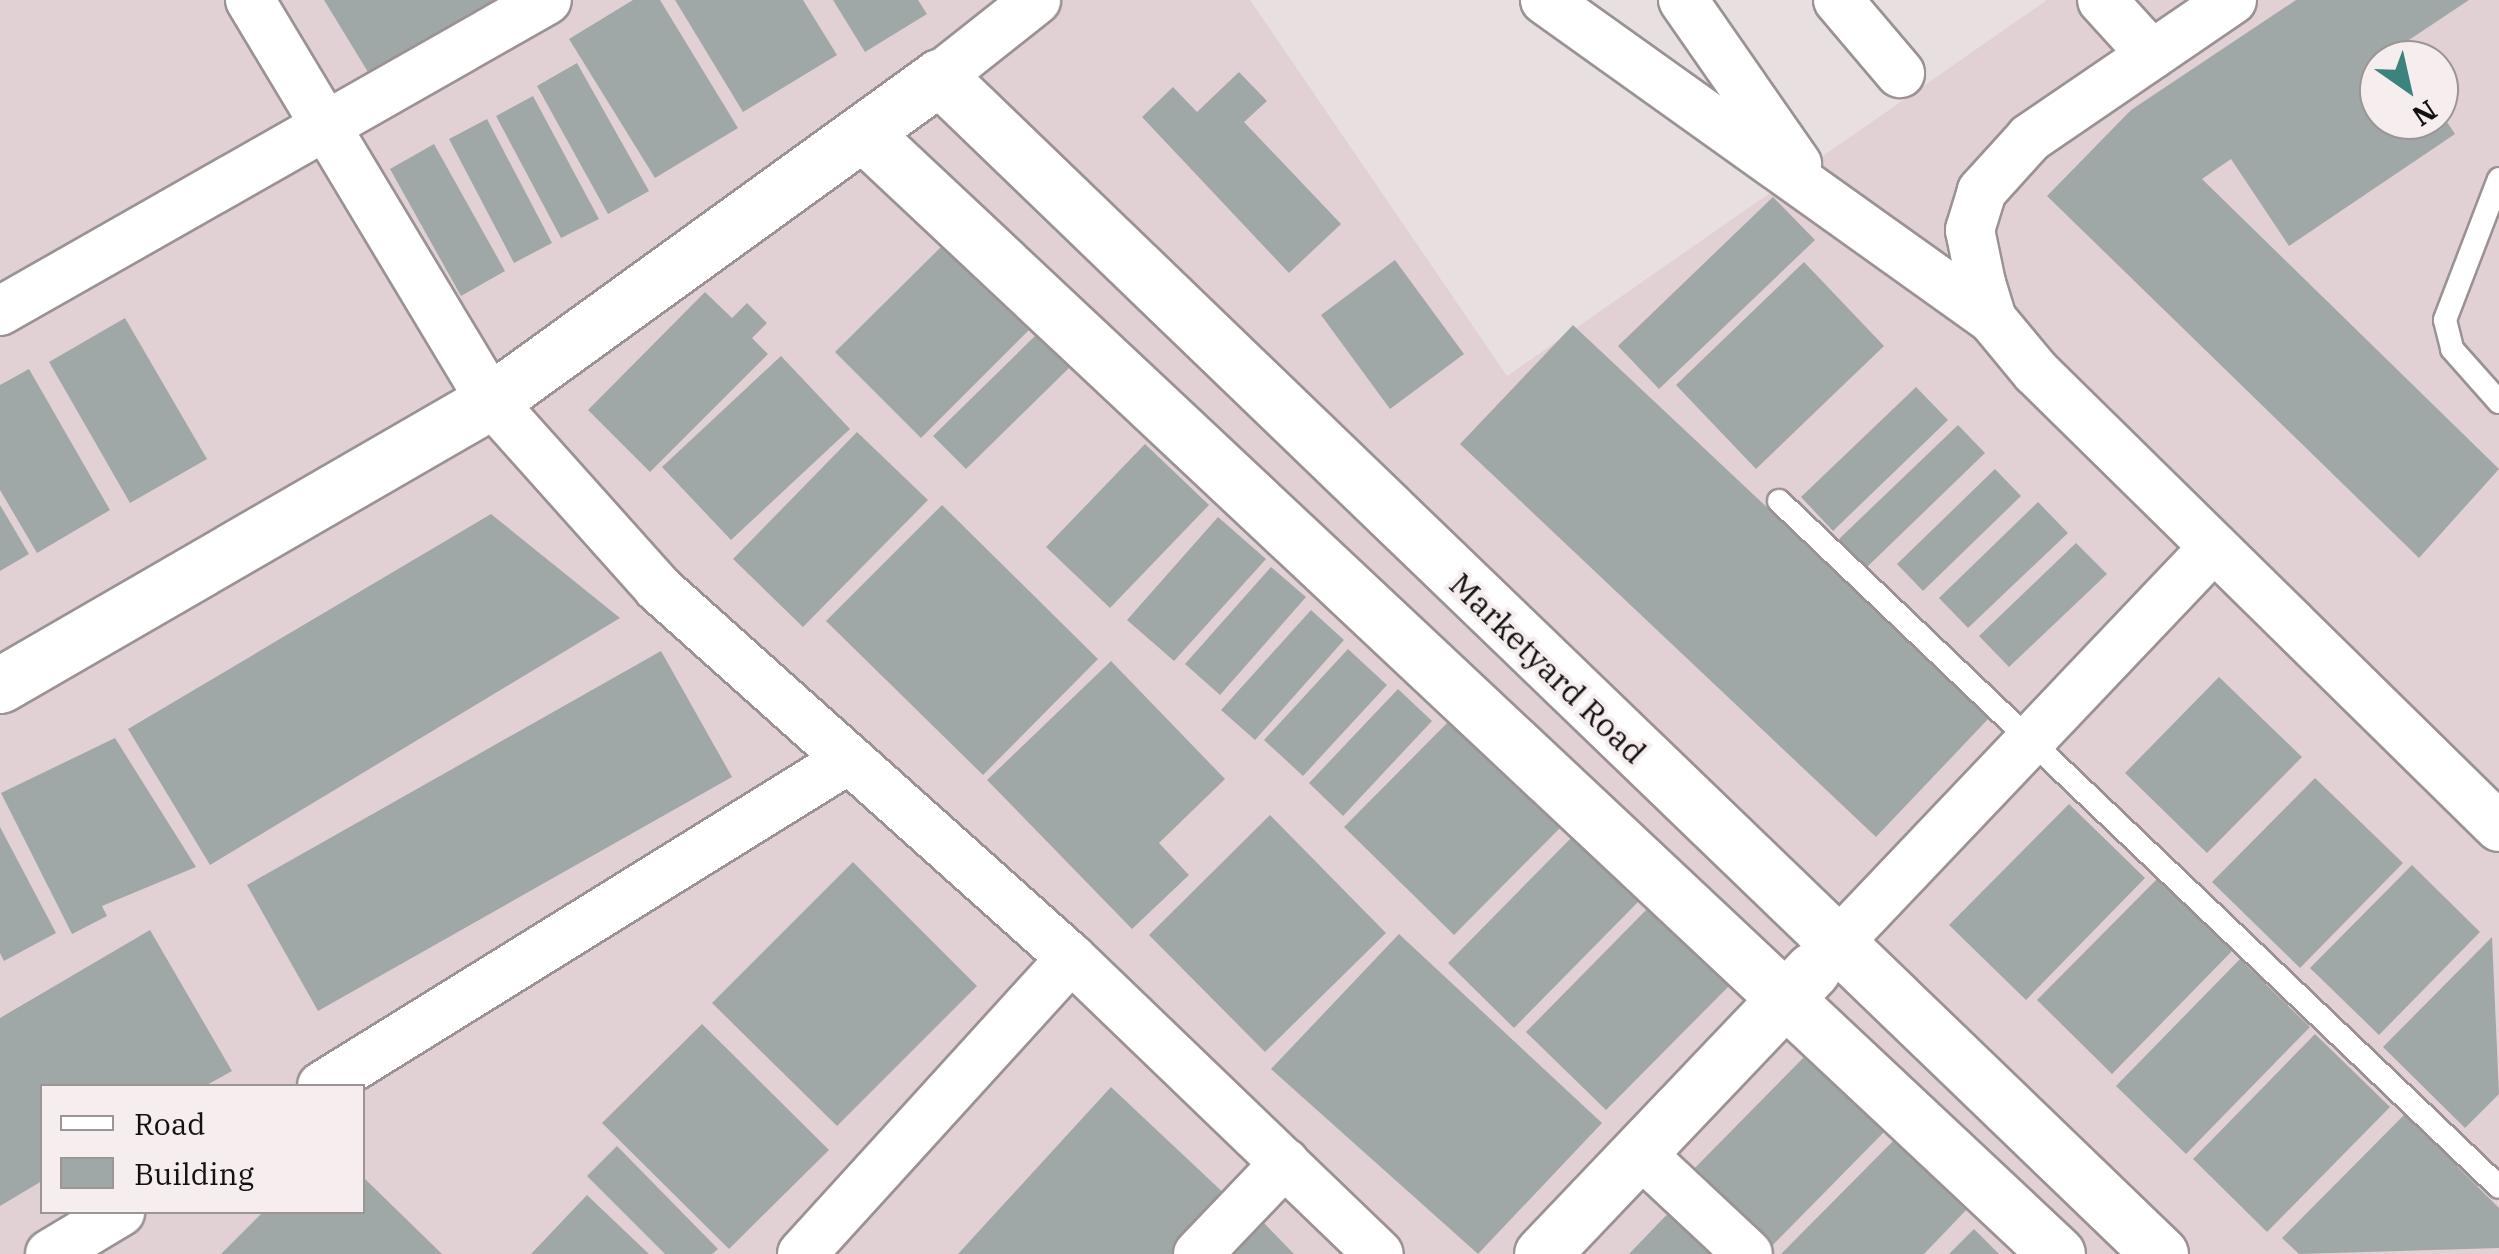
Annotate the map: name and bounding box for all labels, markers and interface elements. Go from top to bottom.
north arrow [2359,40,2459,140]
text: N [2405,92,2444,135]
street label: Marketyard Road [1442,565,1654,771]
legend [40,1084,365,1214]
text: Road [134,1104,206,1143]
text: Building [134,1154,254,1193]

